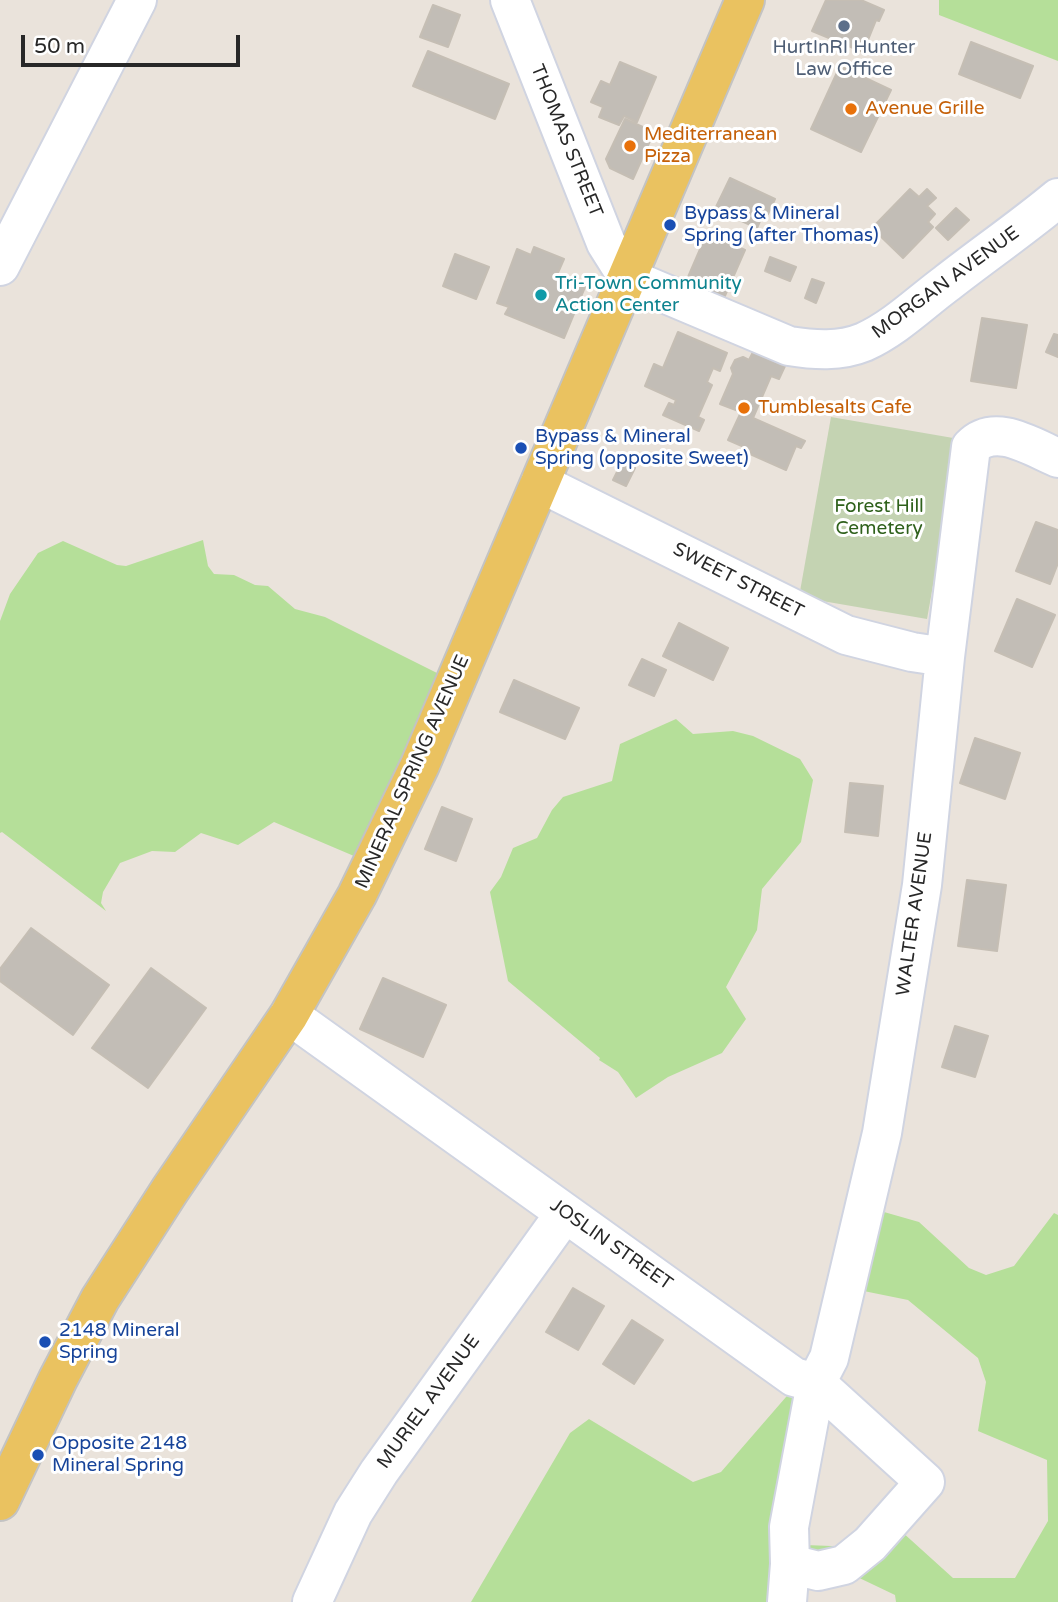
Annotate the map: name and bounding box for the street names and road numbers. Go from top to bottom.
street label: THOMAS STREET [525,61,607,221]
street label: MORGAN AVENUE [868,222,1024,344]
street label: SWEET STREET [669,538,807,624]
street label: MINERAL SPRING AVENUE [351,652,475,892]
street label: WALTER AVENUE [892,830,938,998]
street label: JOSLIN STREET [545,1194,677,1296]
street label: MURIEL AVENUE [373,1331,485,1473]

